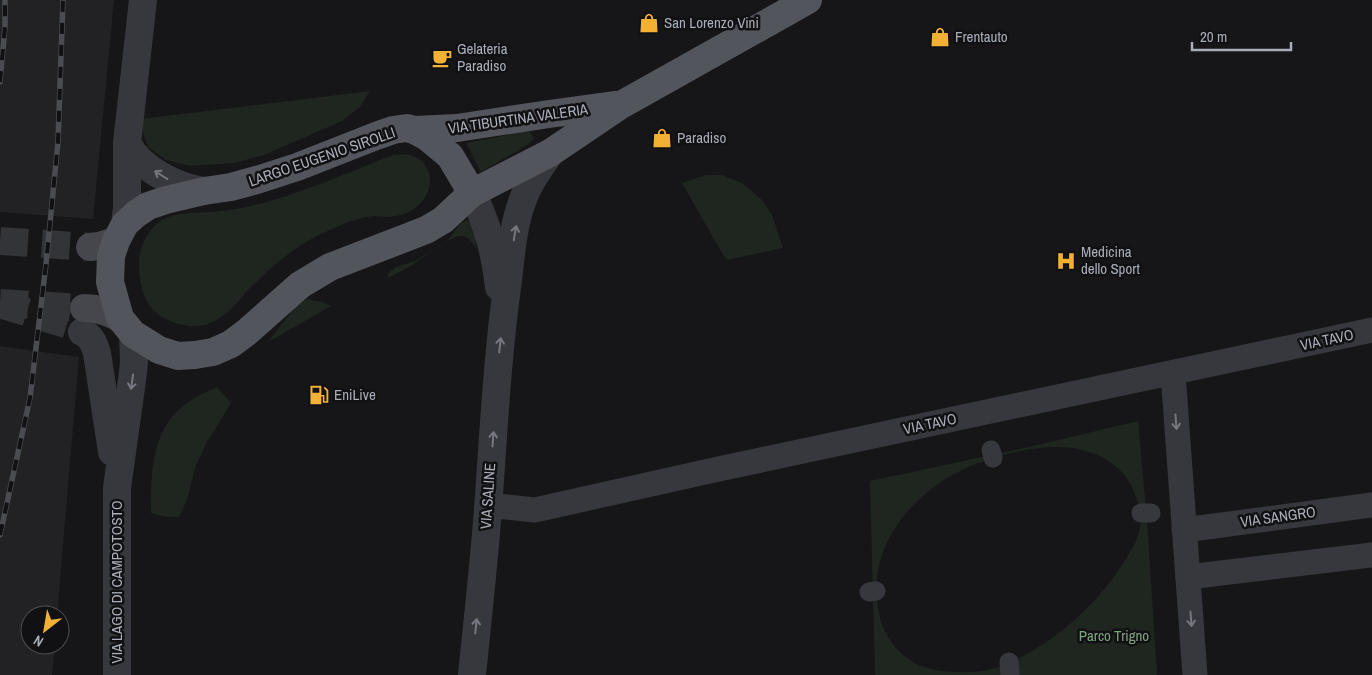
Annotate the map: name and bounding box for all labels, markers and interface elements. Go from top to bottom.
shop icon: San Lorenzo Vini [638,12,660,34]
place label: San Lorenzo Vini [664,12,759,33]
scale bar [1192,20,1291,52]
shop icon: Frentauto [929,26,951,48]
place label: Frentauto [955,26,1008,47]
text: 20 m [1200,26,1227,47]
place label: Gelateria Paradiso [457,38,508,76]
cafe icon: Gelateria Paradiso [431,47,453,69]
street label: VIA TIBURTINA VALERIA [447,98,590,139]
street label: LARGO EUGENIO SIROLLI [246,122,398,191]
shop icon: Paradiso [651,127,673,149]
place label: Paradiso [677,127,726,148]
one-way arrow [154,170,168,180]
one-way arrow [510,225,520,241]
place label: Medicina dello Sport [1081,241,1140,279]
hospital icon: Medicina dello Sport [1055,250,1077,272]
street label: VIA TAVO [1298,324,1356,355]
one-way arrow [495,338,505,354]
one-way arrow [127,374,137,390]
fuel station icon: EniLive [308,384,330,406]
place label: EniLive [334,384,376,405]
street label: VIA TAVO [901,408,959,439]
one-way arrow [1172,413,1181,429]
one-way arrow [488,431,497,447]
street label: VIA SALINE [475,462,500,530]
street label: VIA LAGO DI CAMPOTOSTO [106,501,127,663]
street label: VIA SANGRO [1239,501,1317,532]
north arrow [20,605,70,655]
one-way arrow [1186,610,1195,626]
one-way arrow [472,619,481,635]
park label: Parco Trigno [1079,625,1149,646]
text: N [30,631,46,651]

